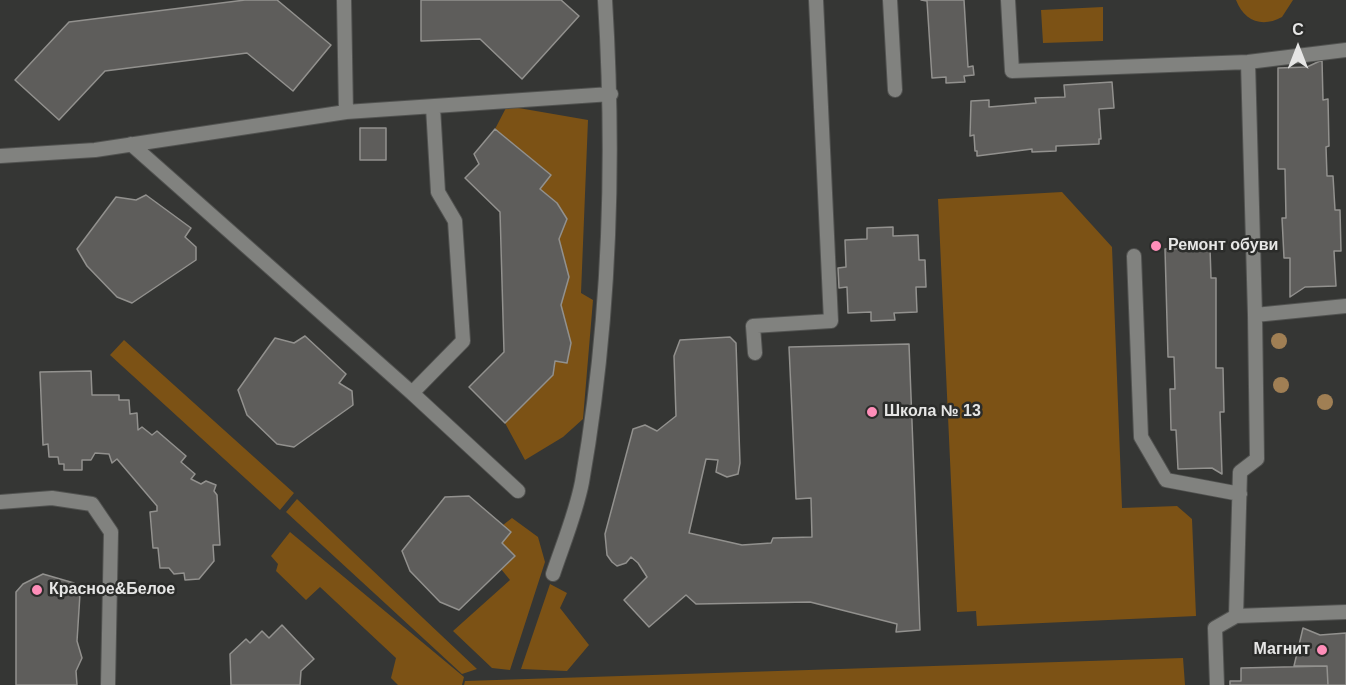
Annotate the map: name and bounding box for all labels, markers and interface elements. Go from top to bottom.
north arrow [1268,18,1328,78]
text: С [1292,21,1304,38]
place label: Ремонт обуви [1168,236,1278,256]
marker: Ремонт обуви [1149,239,1163,253]
place label: Школа № 13 [884,402,981,422]
marker: Школа № 13 [865,405,879,419]
place label: Красное&Белое [49,580,175,600]
marker: Красное&Белое [30,583,44,597]
place label: Магнит [1254,640,1310,660]
marker: Магнит [1315,643,1329,657]

